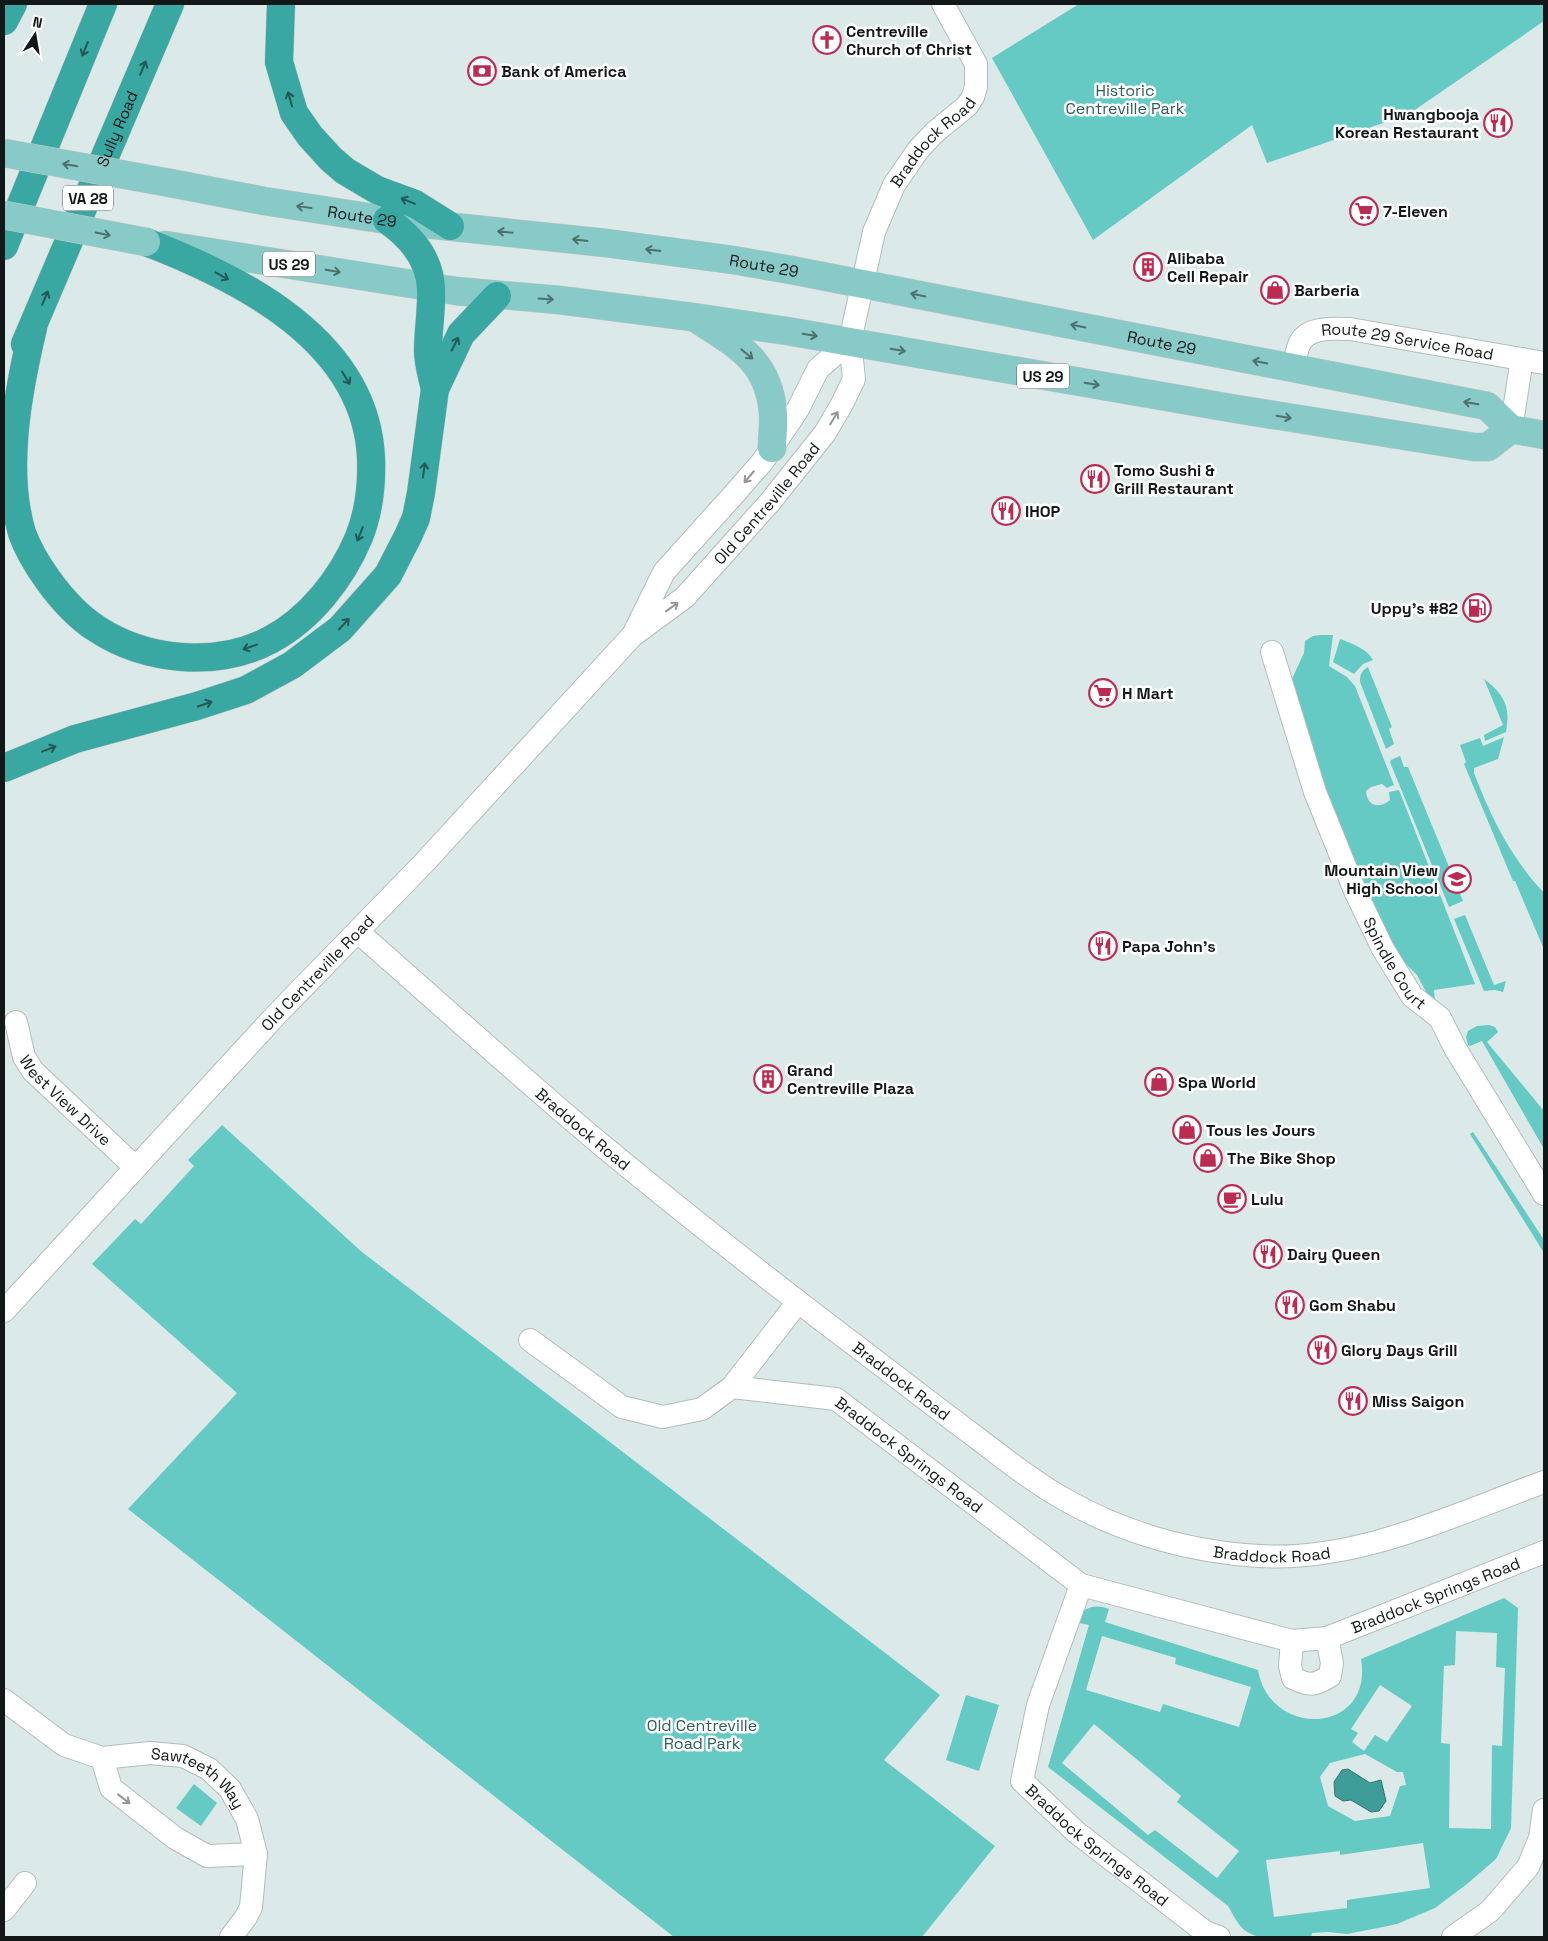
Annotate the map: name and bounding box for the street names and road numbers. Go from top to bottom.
street label: Sully Road [91,88,142,170]
street label: Braddock Road [885,93,980,191]
road number: VA 28 [63,186,113,210]
street label: Route 29 [326,200,398,231]
street label: Route 29 [728,249,800,282]
road number: US 29 [263,252,315,276]
street label: Route 29 Service Road [1320,318,1495,364]
street label: Route 29 [1125,325,1198,359]
road number: US 29 [1017,364,1069,388]
street label: Old Centreville Road [709,438,824,569]
street label: Old Centreville Road [256,910,378,1035]
street label: Spindle Court [1359,914,1431,1014]
street label: West View Drive [15,1051,116,1150]
street label: Braddock Road [531,1083,635,1175]
street label: Braddock Road [848,1337,954,1425]
street label: Braddock Springs Road [831,1392,987,1517]
street label: Braddock Road [1212,1541,1332,1567]
street label: Braddock Springs Road [1348,1552,1523,1638]
street label: Sawteeth Way [150,1743,249,1812]
street label: Braddock Springs Road [1021,1779,1173,1911]

